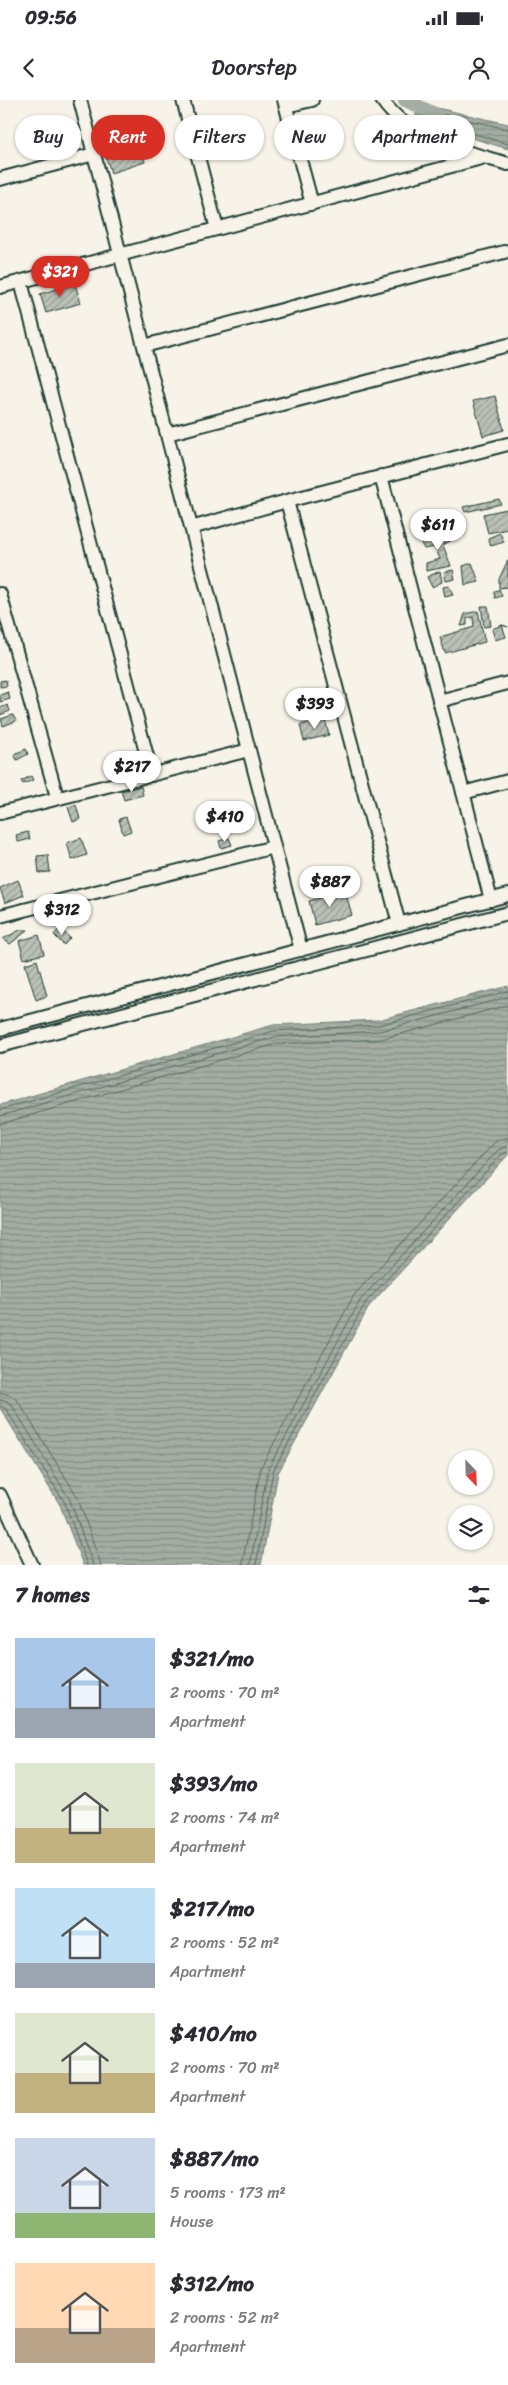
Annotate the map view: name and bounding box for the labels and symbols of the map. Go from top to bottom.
pin: $321 [30,256,90,298]
pin: $611 [408,508,468,551]
pin: $393 [285,688,345,730]
pin: $217 [102,750,162,793]
pin: $410 [195,800,255,843]
pin: $887 [300,866,360,908]
pin: $312 [32,894,92,936]
north arrow [448,1450,492,1495]

